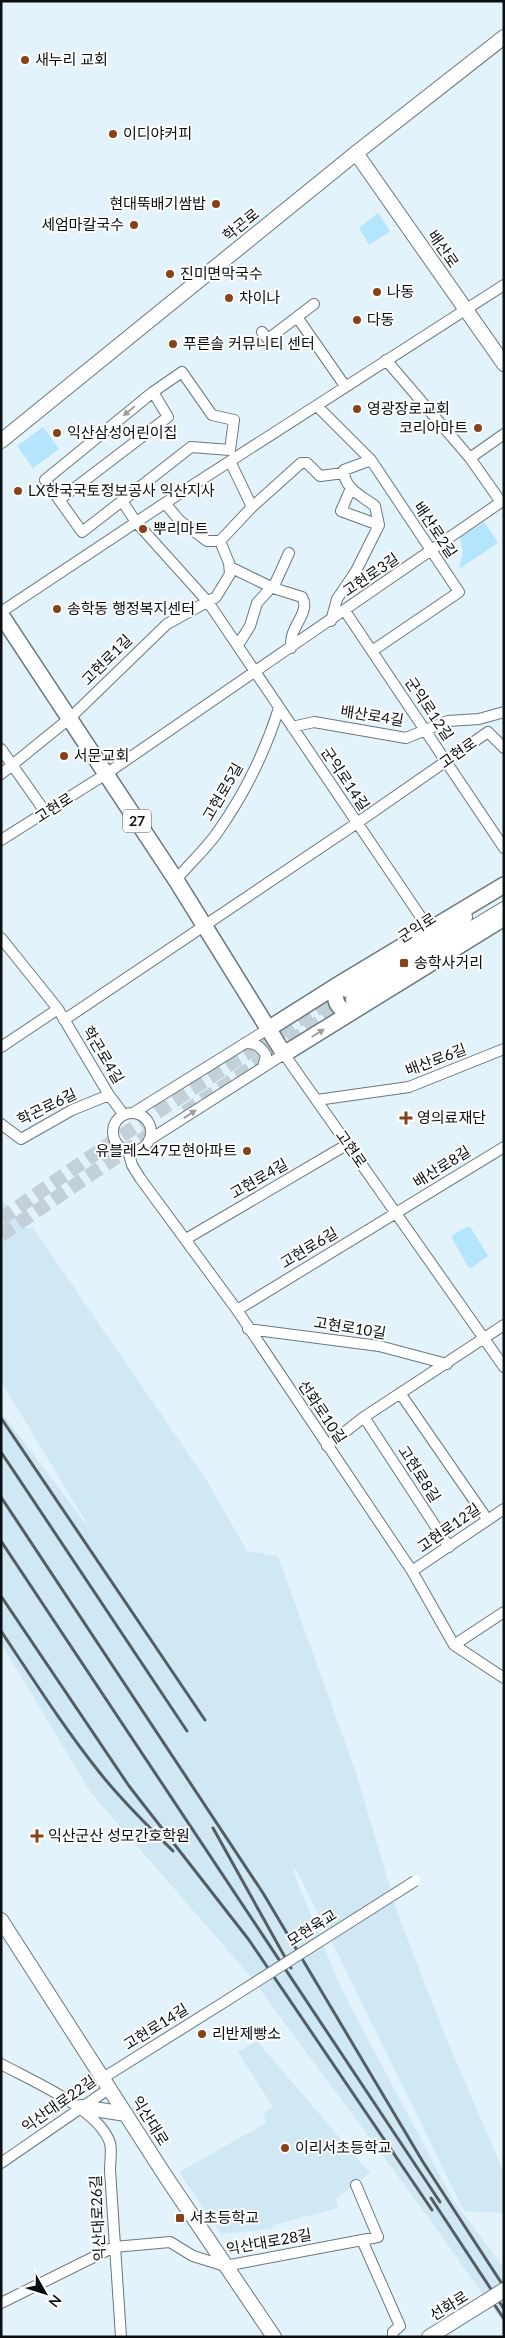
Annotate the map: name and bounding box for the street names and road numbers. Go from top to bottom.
street label: 학곤로 [219,204,262,244]
street label: 배산로 [425,226,463,271]
street label: 배산로2길 [410,498,461,561]
street label: 고현로3길 [339,549,402,600]
street label: 고현로1길 [77,630,135,688]
street label: 군익로12길 [402,673,458,744]
street label: 배산로4길 [339,701,405,729]
street label: 고현로 [435,733,480,771]
street label: 군익로14길 [318,743,374,814]
street label: 고현로5길 [198,759,246,824]
street label: 고현로 [31,788,76,826]
road number: 27 [123,809,151,832]
street label: 군익로 [394,909,439,946]
street label: 학곤로4길 [80,1022,128,1087]
street label: 배산로6길 [403,1039,469,1079]
street label: 학곤로6길 [14,1084,79,1128]
street label: 고현로 [333,1126,371,1171]
street label: 배산로8길 [410,1142,473,1191]
street label: 고현로4길 [226,1154,291,1202]
street label: 고현로6길 [276,1223,341,1271]
street label: 고현로10길 [313,1312,387,1342]
street label: 선화로10길 [295,1376,351,1447]
street label: 고현로8길 [395,1442,445,1505]
street label: 고현로12길 [414,1499,483,1555]
street label: 모현육교 [283,1905,340,1949]
street label: 고현로14길 [120,1999,191,2053]
street label: 익산대로22길 [18,2071,99,2135]
street label: 익산대로 [129,2092,173,2149]
street label: 익산대로26길 [86,2174,108,2262]
street label: 익산대로28길 [225,2225,313,2257]
street label: 선화로 [426,2287,471,2324]

